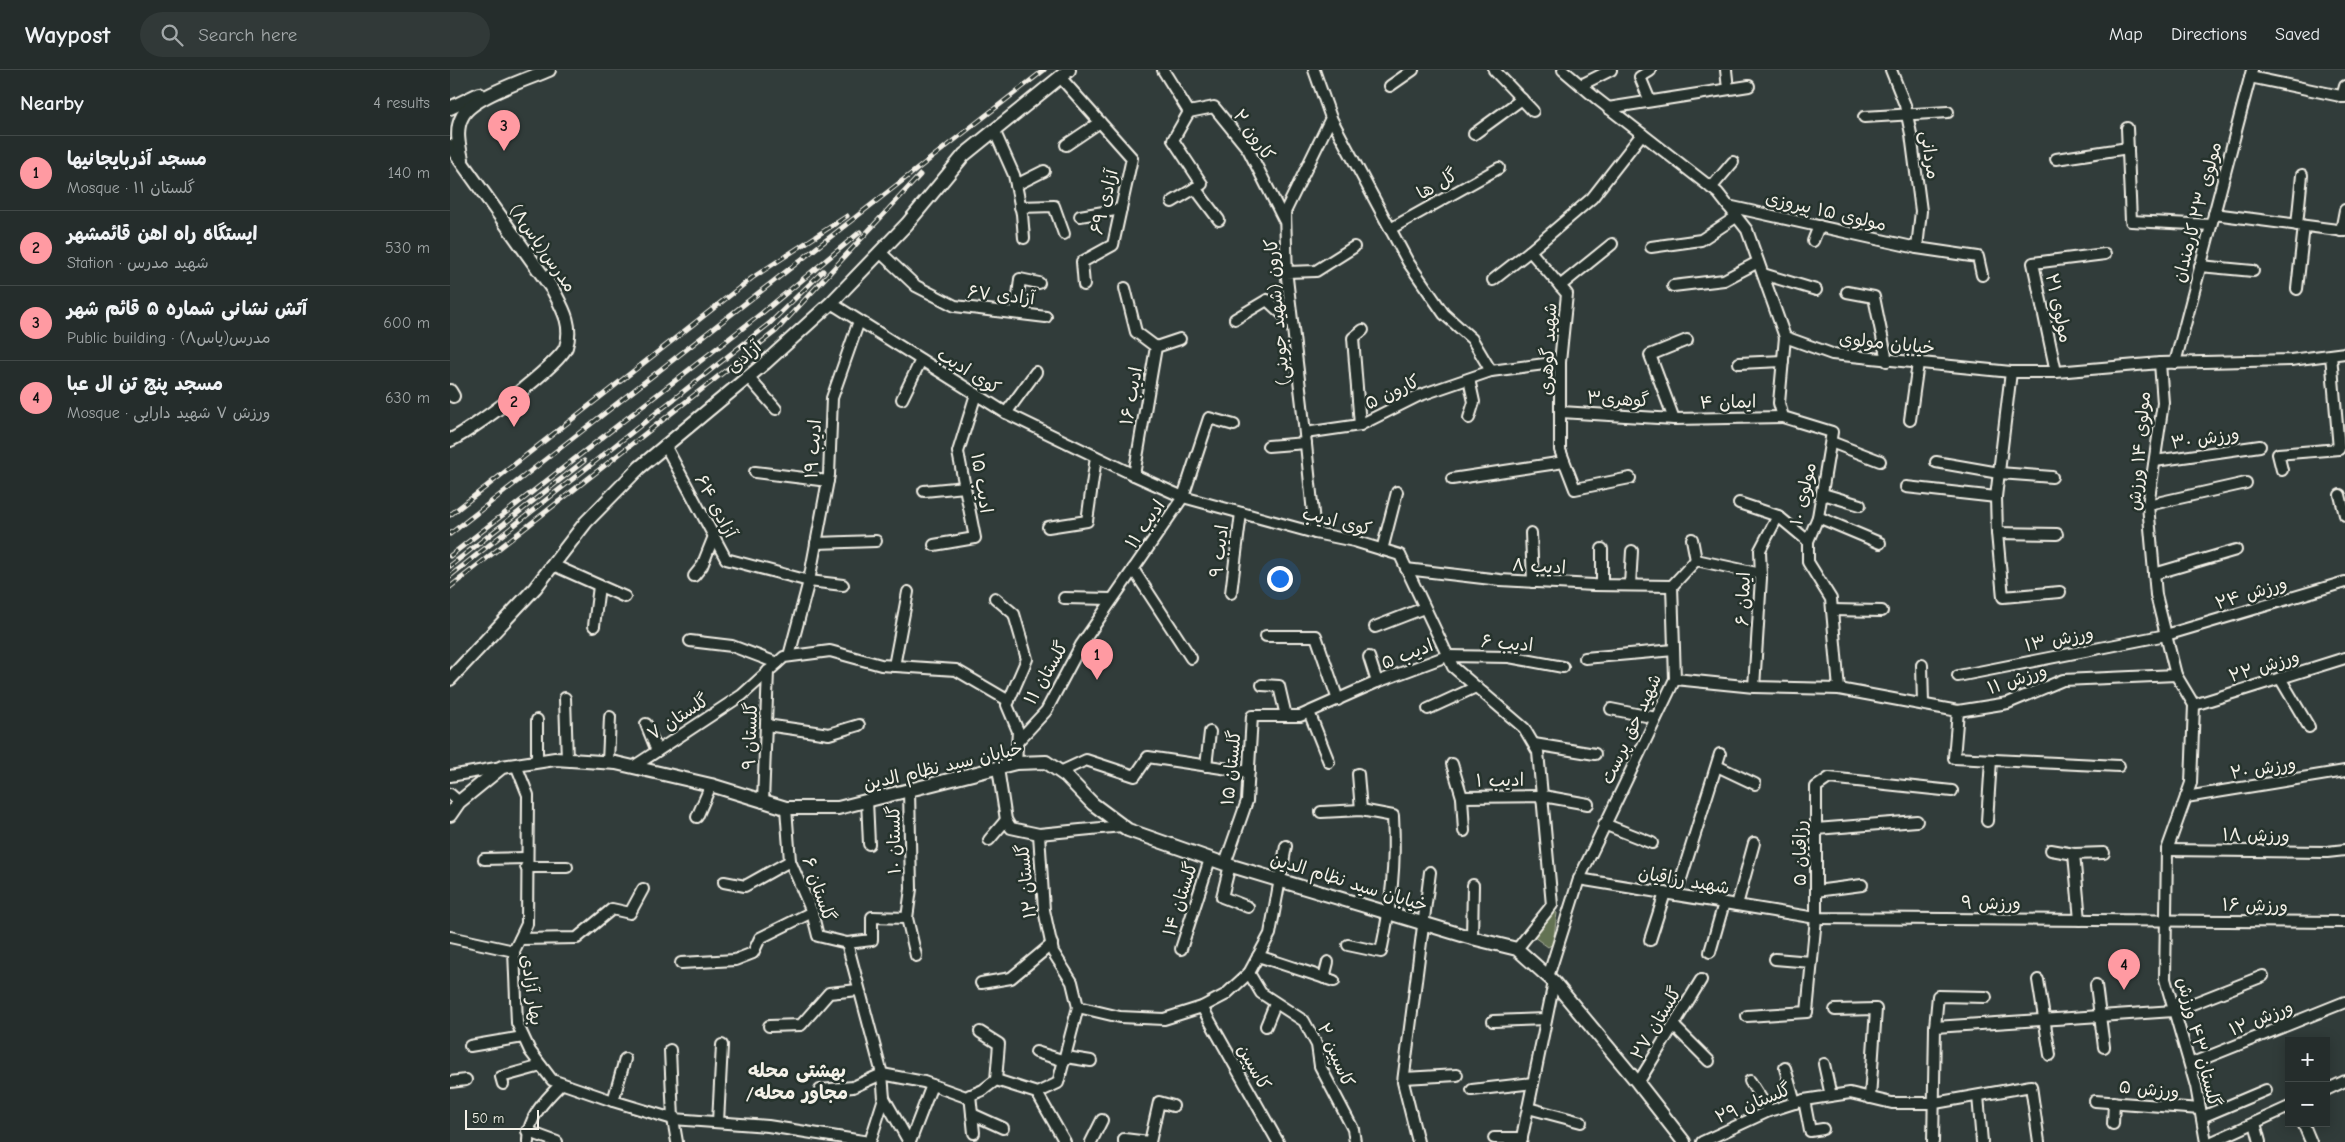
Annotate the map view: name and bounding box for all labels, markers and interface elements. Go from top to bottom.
search box [140,12,490,57]
text: Waypost [25,21,110,49]
icon: search [158,21,186,49]
text: Search here [198,24,297,46]
text: Map [2109,24,2143,45]
text: Directions [2171,24,2247,45]
text: Saved [2275,24,2320,45]
text: Nearby [20,91,84,115]
text: 4 results [373,94,430,112]
street label: کارون ۲ [1228,106,1279,165]
pin: 3 [488,110,520,151]
street label: مردانی [1916,130,1943,181]
street label: مولوی ۲۳ کارمندان [2169,139,2226,285]
text: مسجد آذربایجانیها [67,148,207,170]
text: 1 [33,164,39,182]
text: 140 m [388,164,430,182]
street label: گل ها [1413,164,1461,204]
street label: آزادی ۶۹ [1086,166,1123,237]
text: Mosque · گلستان ۱۱ [67,179,195,197]
street label: مولوی ۱۵ پیروزی [1763,187,1888,237]
street label: مدرس(یاس۸) [505,200,581,296]
text: ایستگاه راه اهن قائمشهر [67,223,257,245]
street label: کارون (شهید جوینی) [1261,237,1294,386]
text: 2 [32,239,40,257]
text: 530 m [385,239,430,257]
text: Station · شهید مدرس [67,254,209,272]
street label: مولوی ۲۱ [2041,272,2076,345]
street label: آزادی ۶۷ [966,282,1037,310]
text: آتش نشانی شماره ۵ قائم شهر [67,298,307,320]
street label: شهید گوهری [1536,302,1561,396]
text: 3 [32,314,40,332]
text: 600 m [383,314,430,332]
street label: خیابان مولوی [1838,328,1936,359]
text: Public building · مدرس(یاس۸) [67,329,271,347]
street label: آزادی [723,336,767,378]
street label: کوی ادیب [933,344,1005,399]
street label: ادیب ۱۶ [1116,365,1147,427]
street label: کارون ۵ [1362,371,1423,414]
text: مسجد پنج تن ال عبا [67,373,223,395]
pin: 2 [498,386,530,427]
street label: گوهری۳ [1586,387,1650,412]
text: 4 [32,389,40,407]
text: 630 m [385,389,430,407]
street label: مولوی ۱۴ ورزش [2124,390,2155,512]
street label: ایمان ۴ [1699,392,1757,413]
text: Mosque · ورزش ۷ شهید دارایی [67,404,270,422]
street label: ادیب ۱۹ [801,419,826,479]
street label: ورزش ۳۰ [2169,423,2241,454]
street label: ادیب ۱۵ [966,452,997,515]
street label: مولوی ۱۰ [1786,461,1821,528]
street label: آزادی ۶۴ [690,471,742,543]
street label: ادیب ۱۱ [1121,496,1170,553]
street label: کوی ادیب [1300,503,1374,540]
street label: ادیب ۹ [1206,524,1233,579]
street label: ادیب ۸ [1511,555,1567,578]
your location [1267,566,1293,592]
street label: ایمان ۶ [1732,572,1755,626]
street label: ورزش ۲۴ [2213,573,2290,614]
street label: ورزش ۱۳ [2023,623,2095,656]
street label: ادیب ۶ [1480,631,1534,656]
street label: ادیب ۵ [1378,635,1436,674]
street label: گلستان ۱۱ [1020,638,1073,709]
pin: 1 [1081,639,1113,680]
street label: ورزش ۲۲ [2226,646,2302,687]
street label: ورزش ۱۱ [1985,660,2050,699]
street label: شهید حق پرست [1597,671,1667,788]
street label: گلستان ۷ [644,690,713,745]
street label: گلستان ۹ [739,702,762,770]
street label: گلستان ۱۵ [1217,729,1246,807]
street label: خیابان سید نظام الدین [861,738,1026,798]
street label: ورزش ۲۰ [2229,753,2297,784]
street label: ادیب ۱ [1476,770,1524,791]
street label: گلستان ۱۰ [883,805,906,875]
street label: رزاقیان ۵ [1790,820,1811,886]
street label: ورزش ۱۸ [2222,824,2290,847]
street label: گلستان ۱۲ [1012,842,1041,919]
street label: خیابان سید نظام الدین [1267,849,1430,919]
street label: گلستان ۶ [798,854,839,925]
street label: گلستان ۱۴ [1159,859,1202,939]
street label: شهید رزاقیان [1637,862,1731,899]
street label: ورزش ۹ [1961,893,2021,914]
street label: ورزش ۱۶ [2222,894,2288,917]
pin: 4 [2108,949,2140,990]
street label: بهار آزادی [516,953,547,1027]
street label: گلستان ۴۳ ورزش [2172,975,2225,1109]
street label: گلستان ۲۷ [1627,983,1686,1063]
street label: ورزش ۱۲ [2226,996,2296,1041]
street label: کاسپین ۲ [1312,1020,1358,1091]
map controls [2285,1037,2330,1127]
button: + [2285,1037,2330,1082]
street label: کاسپین [1232,1041,1275,1095]
district label: بهشتی محله /مجاور محله [746,1060,848,1104]
street label: ورزش ۵ [2118,1076,2180,1103]
street label: گلستان ۲۹ [1712,1079,1794,1128]
button: − [2285,1082,2330,1127]
scale bar [465,1107,539,1130]
text: 50 m [472,1110,504,1127]

